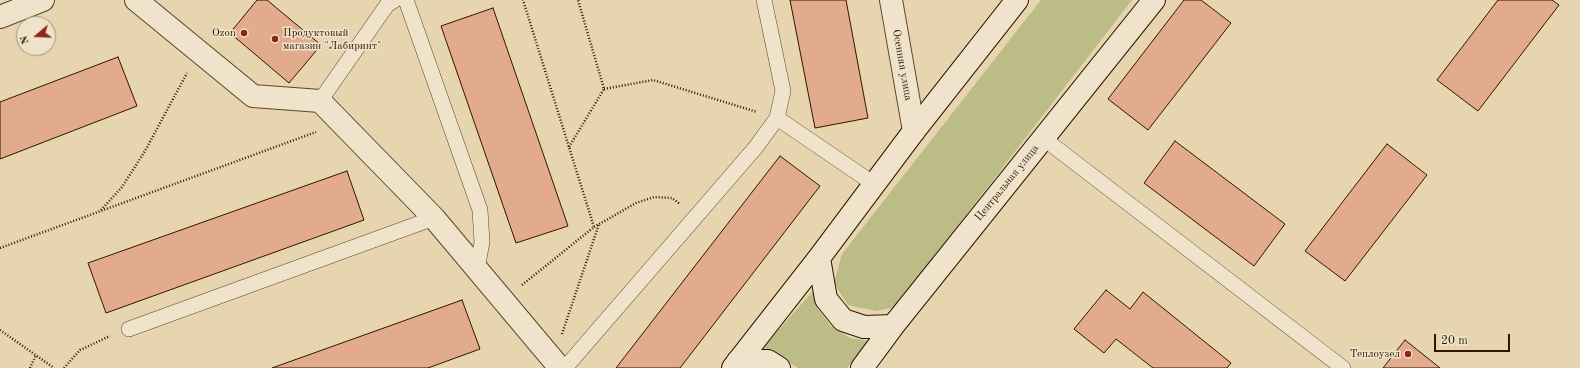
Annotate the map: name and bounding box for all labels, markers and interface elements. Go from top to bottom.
north arrow [16,16,56,56]
place label: Ozon [212,26,236,40]
place label: Продуктовый магазин "Лабиринт" [283,26,381,52]
marker: Ozon [239,28,249,38]
street label: Осенняя улица [889,28,915,102]
text: N [19,34,32,46]
marker: Продуктовый магазин "Лабиринт" [270,34,280,44]
street label: Центральная улица [972,142,1042,224]
scale bar [1436,326,1512,352]
text: 20 m [1441,335,1468,347]
place label: Теплоузел [1350,347,1400,361]
marker: Теплоузел [1403,349,1413,359]

